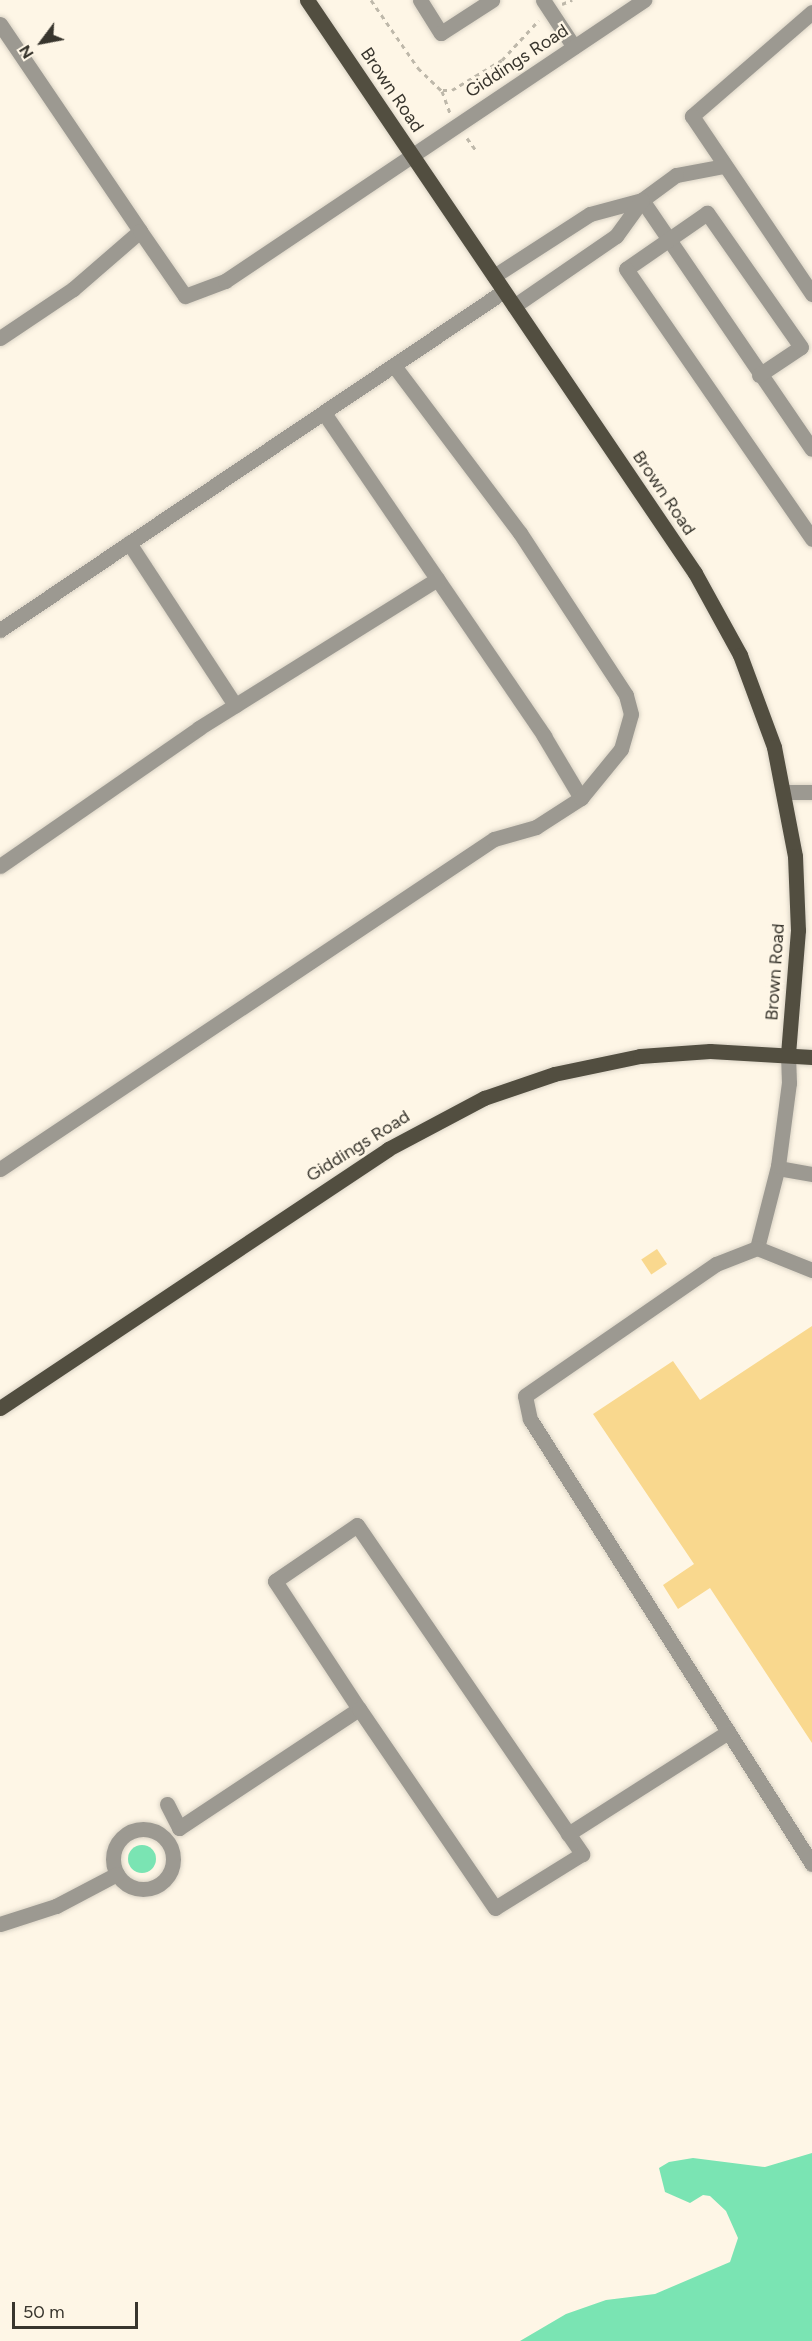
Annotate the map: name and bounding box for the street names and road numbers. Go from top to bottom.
street label: Giddings Road [462,20,572,102]
street label: Brown Road [356,44,428,136]
street label: Brown Road [628,447,700,539]
street label: Brown Road [761,923,789,1021]
street label: Giddings Road [302,1106,414,1186]

